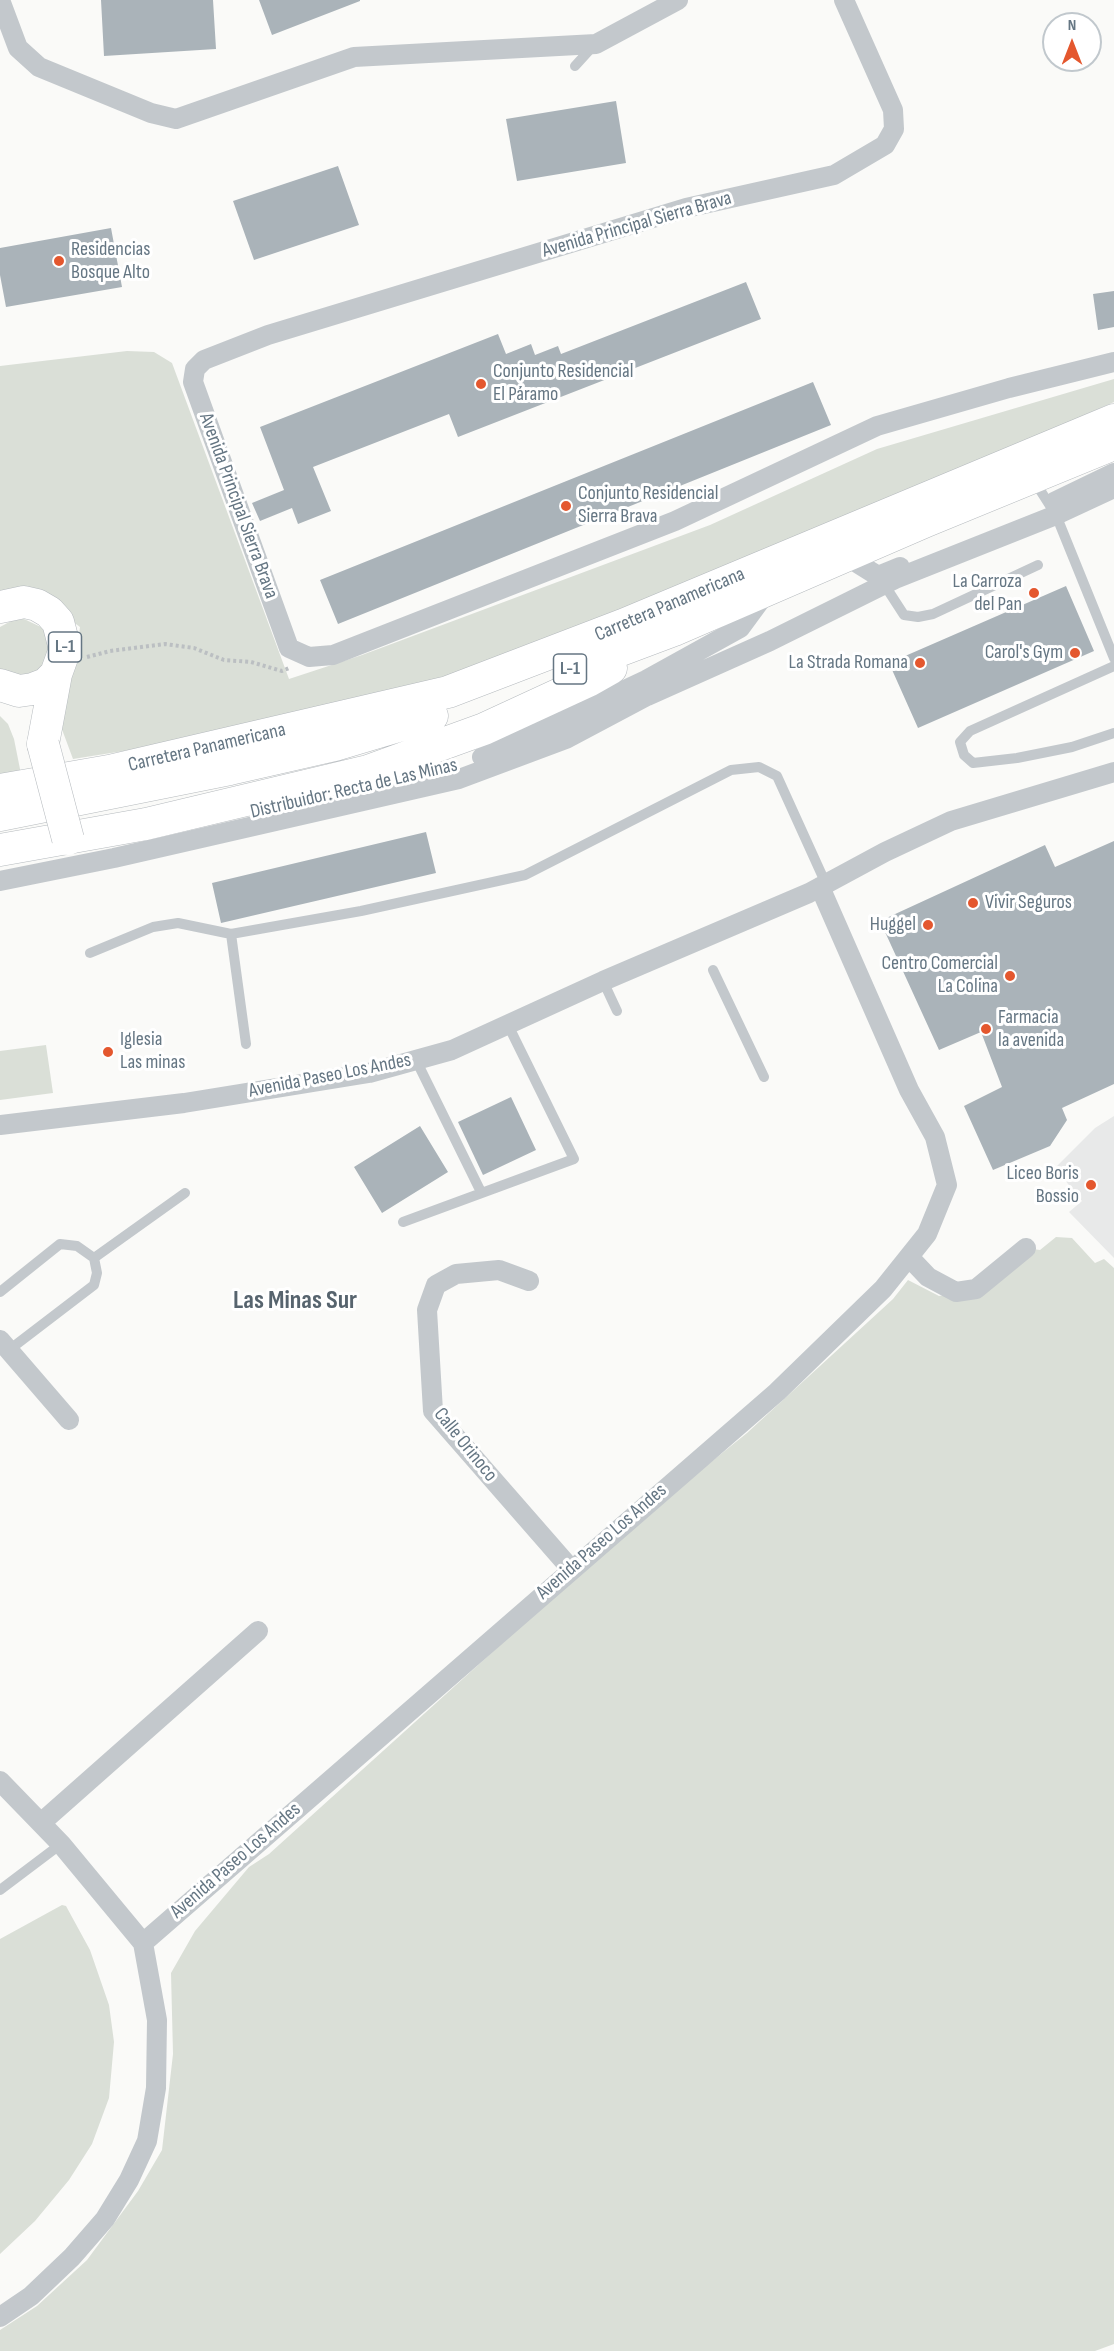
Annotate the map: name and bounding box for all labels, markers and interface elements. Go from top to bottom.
north arrow [1042,12,1102,72]
text: N [1068,16,1076,35]
street label: Avenida Principal Sierra Brava [540,186,734,264]
place label: Residencias Bosque Alto [71,238,150,285]
marker: Residencias Bosque Alto [52,254,66,268]
place label: Conjunto Residencial El Páramo [493,360,633,407]
marker: Conjunto Residencial El Páramo [474,377,488,391]
street label: Avenida Principal Sierra Brava [193,410,283,602]
place label: Conjunto Residencial Sierra Brava [578,482,718,529]
marker: Conjunto Residencial Sierra Brava [559,499,573,513]
street label: Carretera Panamericana [591,563,749,647]
place label: La Carroza del Pan [952,570,1022,617]
marker: La Carroza del Pan [1027,586,1041,600]
road number: L-1 [48,632,82,662]
place label: Carol's Gym [985,641,1063,665]
marker: Carol's Gym [1068,646,1082,660]
place label: La Strada Romana [789,651,908,675]
road number: L-1 [554,654,586,684]
marker: La Strada Romana [913,656,927,670]
street label: Carretera Panamericana [126,718,288,778]
street label: Distribuidor: Recta de Las Minas [248,753,460,825]
place label: Vivir Seguros [985,891,1072,915]
marker: Vivir Seguros [966,896,980,910]
place label: Huggel [870,913,916,937]
marker: Huggel [921,918,935,932]
place label: Centro Comercial La Colina [881,952,998,999]
marker: Centro Comercial La Colina [1003,969,1017,983]
place label: Farmacia la avenida [998,1006,1064,1053]
marker: Farmacia la avenida [979,1022,993,1036]
place label: Iglesia Las minas [120,1028,185,1075]
marker: Iglesia Las minas [101,1045,115,1059]
street label: Avenida Paseo Los Andes [247,1048,413,1104]
place label: Liceo Boris Bossio [1007,1162,1079,1209]
marker: Liceo Boris Bossio [1084,1178,1098,1192]
district label: Las Minas Sur [233,1285,357,1317]
street label: Calle Orinoco [428,1403,502,1487]
street label: Avenida Paseo Los Andes [532,1479,672,1605]
street label: Avenida Paseo Los Andes [166,1798,306,1924]

